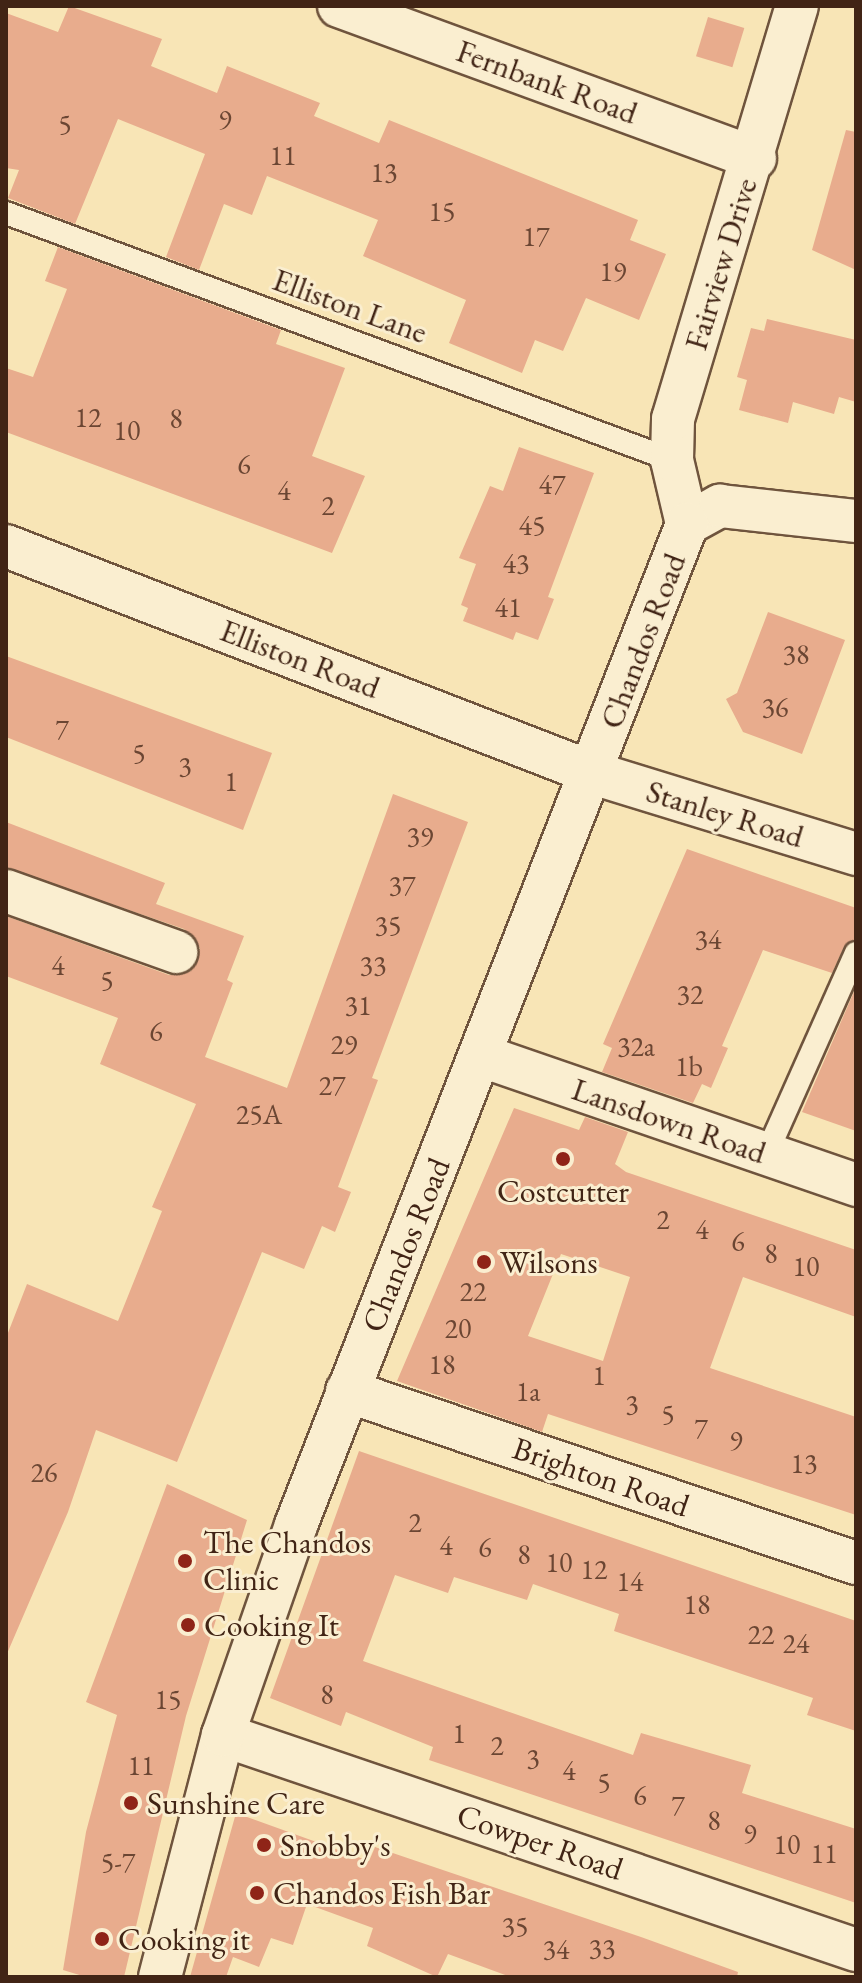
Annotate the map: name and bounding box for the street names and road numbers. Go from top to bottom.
street label: Fernbank Road [451,32,643,132]
street label: Fairview Drive [677,173,765,355]
street label: Elliston Lane [268,260,432,352]
street label: Chandos Road [592,548,694,734]
street label: Elliston Road [215,611,385,707]
street label: Stanley Road [642,772,808,856]
street label: Lansdown Road [567,1070,771,1172]
street label: Chandos Road [354,1152,458,1338]
street label: Brighton Road [508,1429,694,1525]
street label: Cowper Road [452,1796,628,1888]

